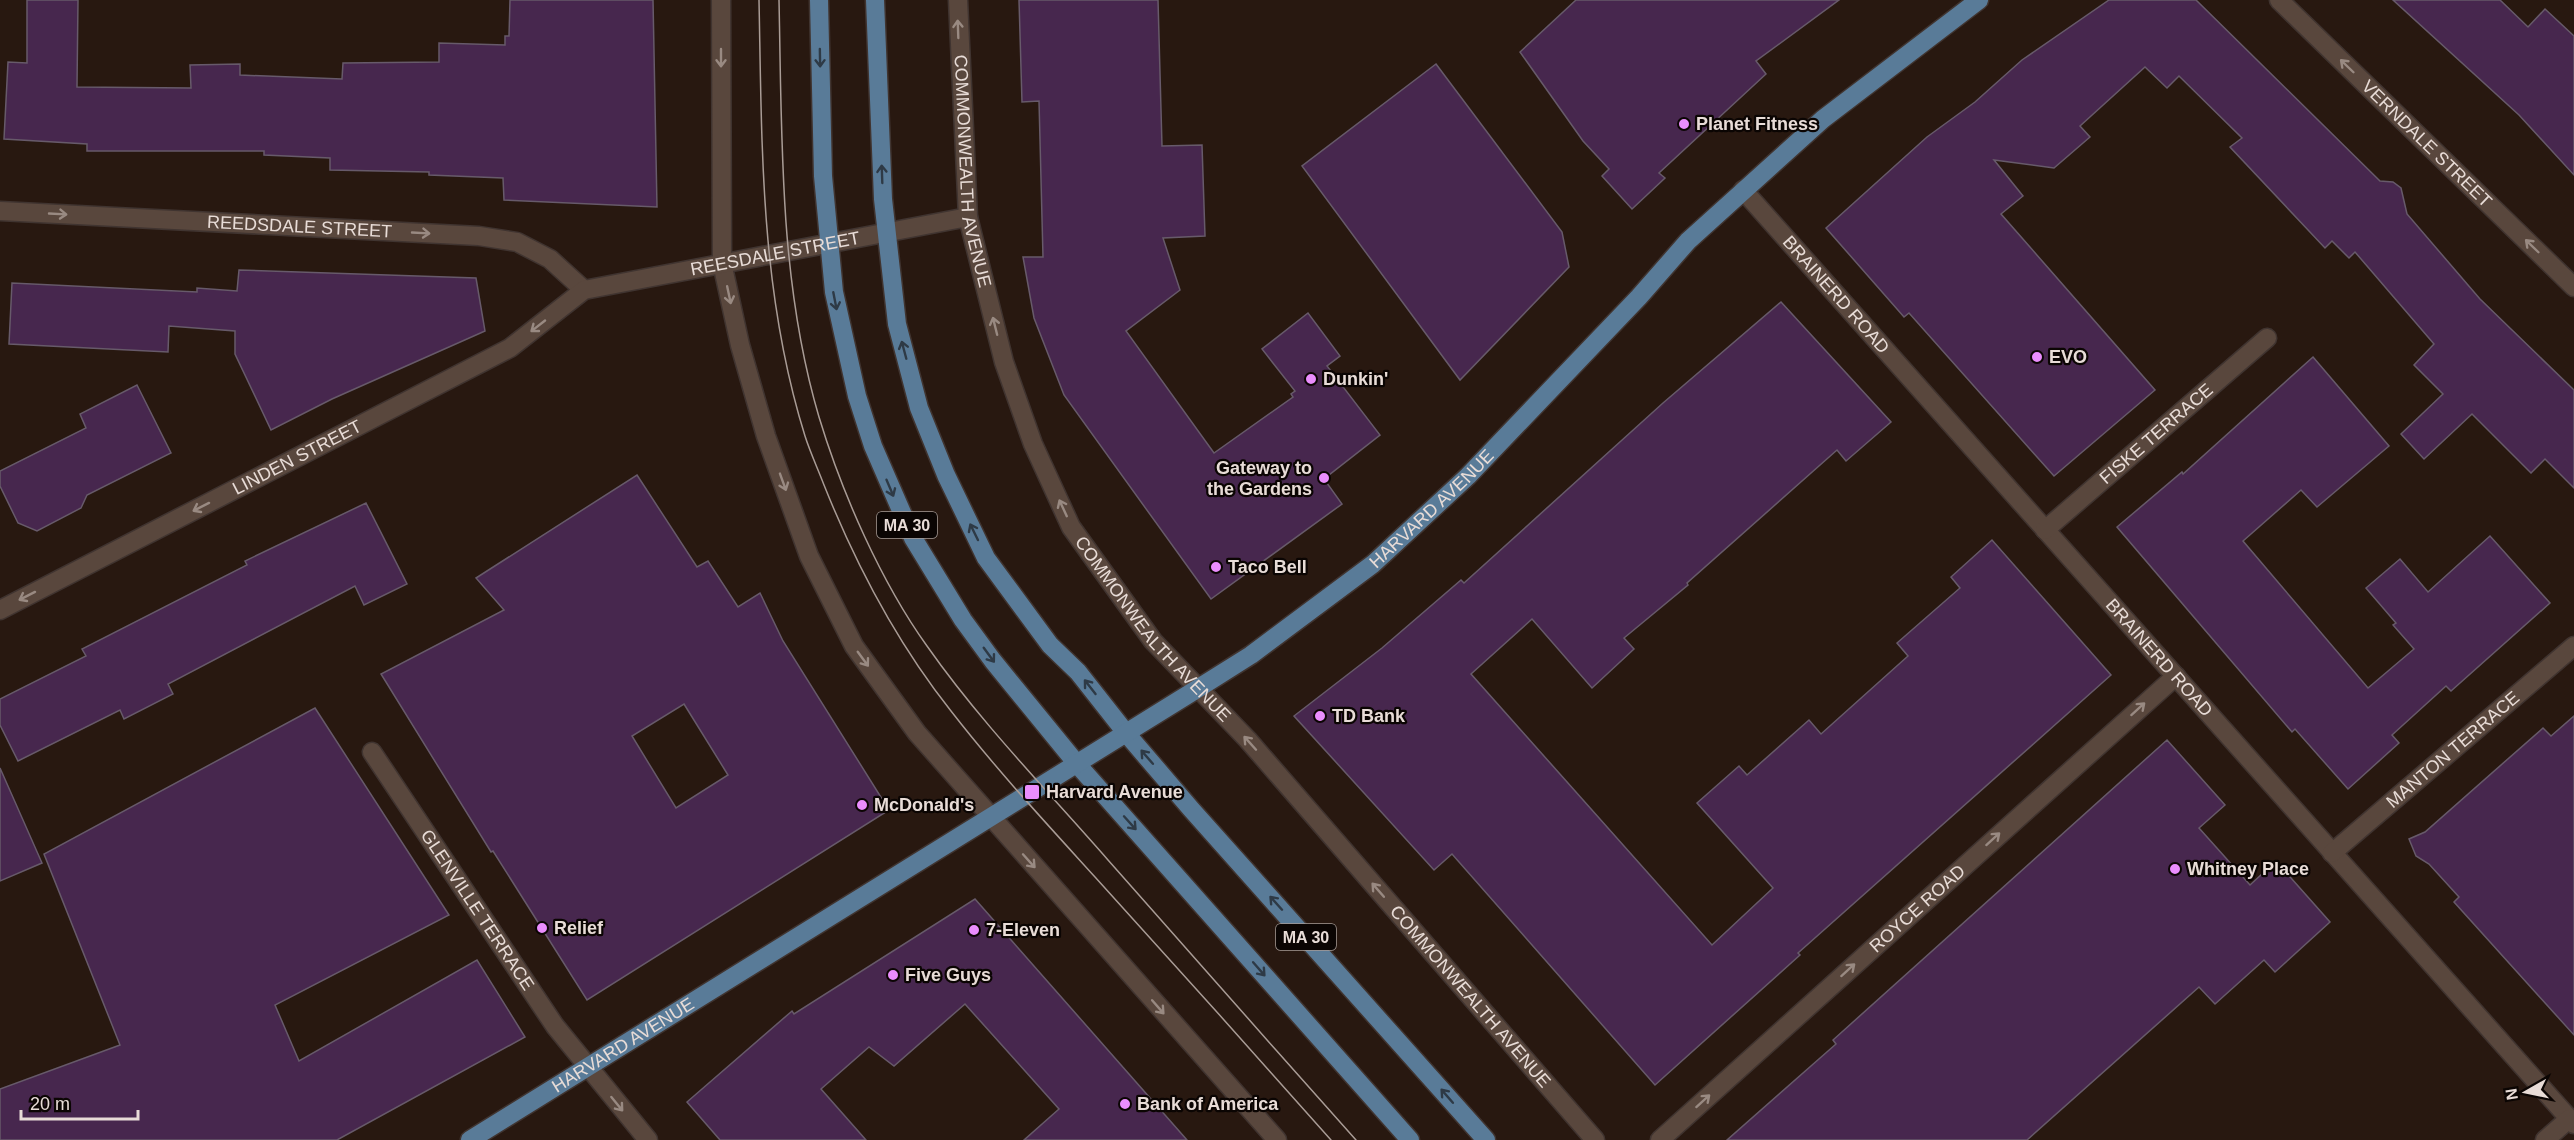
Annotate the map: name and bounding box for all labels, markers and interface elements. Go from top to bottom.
one-way arrow [953,20,964,40]
one-way arrow [715,48,727,68]
one-way arrow [814,48,826,68]
street label: COMMONWEALTH AVENUE [951,54,995,289]
one-way arrow [2339,59,2354,74]
street label: VERNDALE STREET [2358,76,2496,211]
place label: Planet Fitness [1696,114,1818,134]
marker: Planet Fitness [1677,117,1691,131]
one-way arrow [876,164,887,184]
one-way arrow [48,209,68,220]
street label: REEDSDALE STREET [207,212,393,241]
one-way arrow [410,228,430,239]
street label: REESDALE STREET [689,228,862,280]
street label: BRAINERD ROAD [1779,232,1893,357]
one-way arrow [2525,240,2540,254]
one-way arrow [724,285,735,304]
one-way arrow [830,291,841,311]
one-way arrow [988,317,1000,336]
one-way arrow [531,319,547,332]
one-way arrow [898,341,910,360]
place label: EVO [2049,347,2087,367]
marker: EVO [2030,350,2044,364]
place label: Dunkin' [1323,369,1388,389]
marker: Dunkin' [1304,372,1318,386]
street label: FISKE TERRACE [2096,380,2217,488]
street label: LINDEN STREET [229,416,365,499]
street label: HARVARD AVENUE [1365,446,1498,572]
place label: Gateway to the Gardens [1207,458,1312,499]
marker: Gateway to the Gardens [1317,471,1331,485]
one-way arrow [778,472,789,491]
one-way arrow [885,478,896,497]
one-way arrow [1056,500,1068,518]
one-way arrow [192,502,210,514]
road number: MA 30 [877,512,937,538]
one-way arrow [967,523,979,541]
street label: COMMONWEALTH AVENUE [1071,532,1235,726]
place label: Taco Bell [1228,557,1307,577]
marker: Taco Bell [1209,560,1223,574]
one-way arrow [19,590,36,602]
street label: BRAINERD ROAD [2102,595,2216,720]
one-way arrow [982,647,995,663]
one-way arrow [857,650,869,666]
one-way arrow [1083,680,1096,696]
street label: MANTON TERRACE [2382,687,2523,812]
one-way arrow [2131,702,2146,716]
place label: TD Bank [1332,706,1406,726]
marker: TD Bank [1313,709,1327,723]
one-way arrow [1243,735,1257,750]
one-way arrow [1140,750,1154,765]
place label: Harvard Avenue [1046,782,1183,802]
marker: Harvard Avenue [1023,783,1041,801]
place label: McDonald's [874,795,974,815]
marker: McDonald's [855,798,869,812]
one-way arrow [1123,815,1137,830]
street label: GLENVILLE TERRACE [417,826,538,994]
one-way arrow [1985,832,2000,846]
one-way arrow [1022,853,1036,868]
place label: Whitney Place [2187,859,2309,879]
street label: ROYCE ROAD [1866,861,1969,957]
marker: Whitney Place [2168,862,2182,876]
one-way arrow [1371,883,1385,898]
one-way arrow [1269,896,1283,911]
street label: COMMONWEALTH AVENUE [1386,901,1555,1092]
place label: Relief [554,918,604,938]
place label: 7-Eleven [986,920,1060,940]
marker: Relief [535,921,549,935]
marker: 7-Eleven [967,923,981,937]
road number: MA 30 [1276,924,1336,950]
one-way arrow [1252,961,1266,976]
one-way arrow [1840,963,1855,977]
place label: Five Guys [905,965,991,985]
marker: Five Guys [886,968,900,982]
street label: HARVARD AVENUE [548,994,698,1097]
one-way arrow [1151,999,1165,1014]
north arrow [2496,1062,2556,1122]
scale bar [21,1083,138,1121]
text: N [2502,1087,2521,1101]
one-way arrow [1440,1089,1454,1104]
text: 20 m [30,1094,70,1114]
place label: Bank of America [1137,1094,1279,1114]
one-way arrow [1696,1094,1711,1108]
one-way arrow [610,1096,623,1112]
marker: Bank of America [1118,1097,1132,1111]

